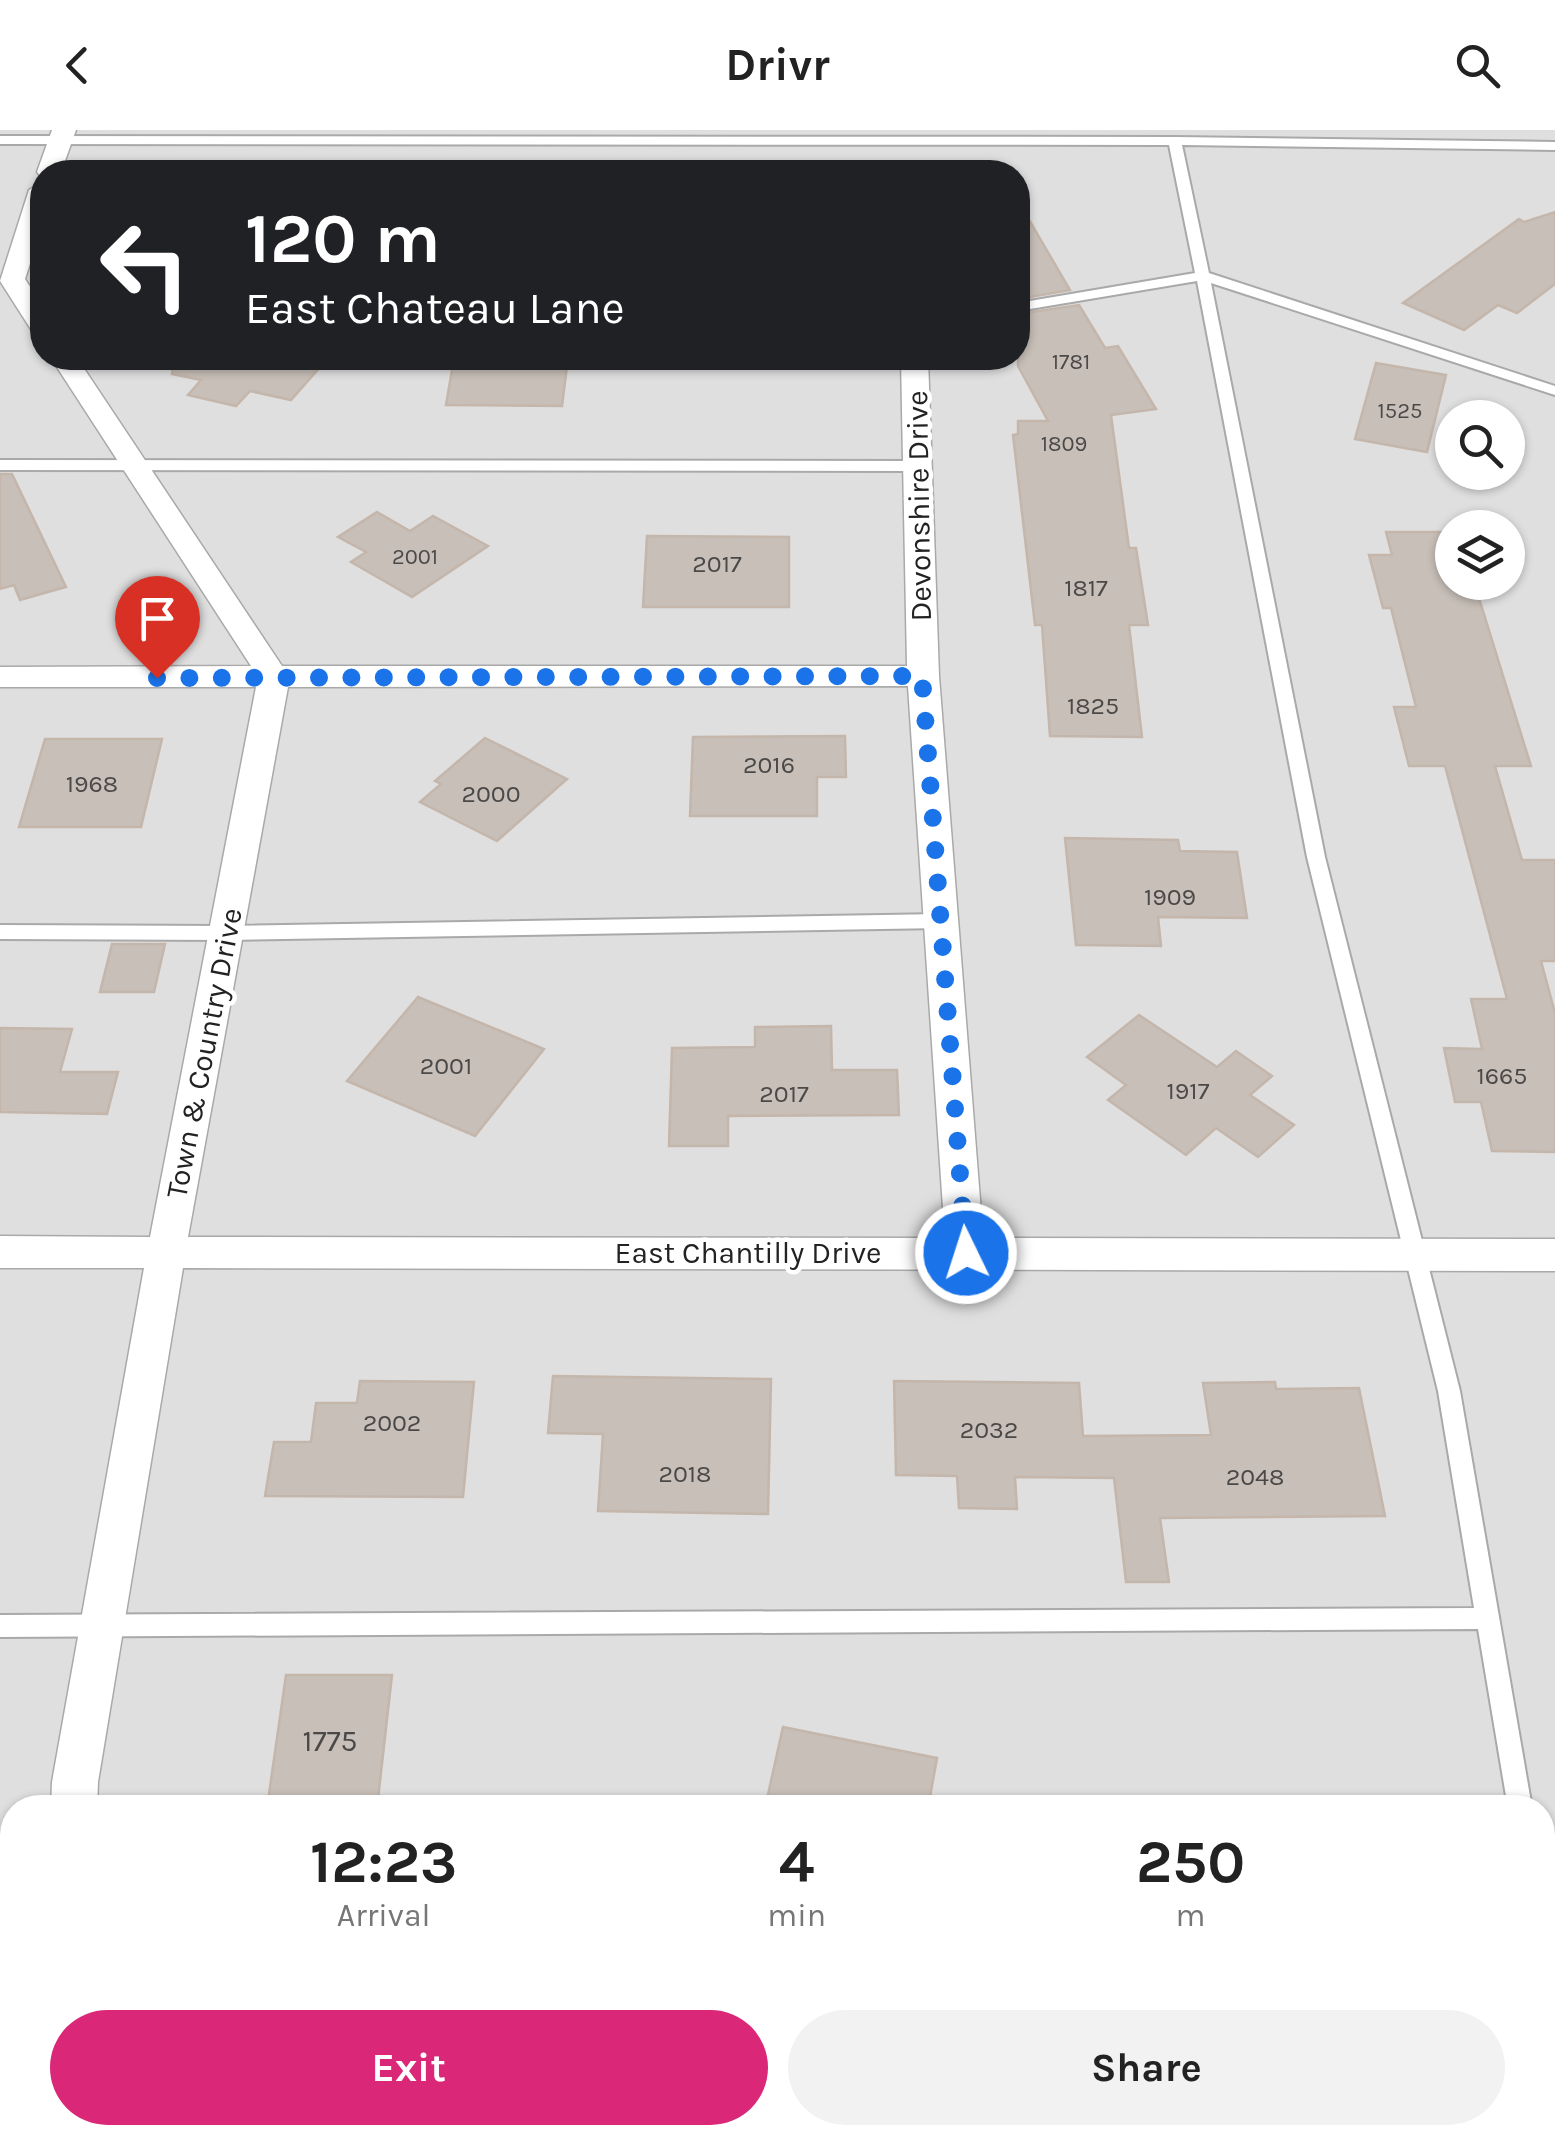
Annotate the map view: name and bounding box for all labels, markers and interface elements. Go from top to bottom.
icon: back [50,38,105,93]
icon: search [1450,38,1505,93]
text: Drivr [725,39,830,91]
text: 120 m [245,198,441,280]
icon: left [80,200,210,330]
text: East Chateau Lane [245,282,625,334]
house number: 1781 [1052,349,1090,375]
street label: Devonshire Drive [899,390,939,622]
house number: 1525 [1378,398,1422,424]
map controls [1435,400,1525,600]
button: search [1435,400,1525,490]
house number: 1809 [1041,431,1087,457]
button: layers [1435,510,1525,600]
house number: 2001 [392,544,438,570]
house number: 2017 [692,549,742,578]
house number: 1817 [1064,573,1108,602]
pin [115,576,200,679]
icon: arrive [130,591,185,646]
house number: 1825 [1067,691,1119,720]
house number: 2016 [743,750,795,779]
house number: 1968 [66,769,118,798]
house number: 2000 [461,779,521,808]
house number: 1909 [1144,882,1196,911]
street label: Town & Country Drive [158,905,250,1201]
house number: 2001 [420,1051,472,1080]
house number: 1665 [1476,1061,1528,1090]
house number: 1917 [1167,1076,1210,1105]
house number: 2017 [759,1079,809,1108]
position arrow [914,1201,1018,1305]
street label: East Chantilly Drive [615,1235,881,1271]
house number: 2002 [363,1408,421,1437]
house number: 2032 [960,1415,1018,1444]
house number: 2018 [659,1459,711,1488]
house number: 2048 [1226,1462,1284,1491]
house number: 1775 [302,1723,358,1759]
text: 12:23 [310,1827,457,1897]
text: 4 [779,1827,814,1897]
text: 250 [1136,1827,1245,1897]
text: Arrival [337,1897,430,1934]
text: min [767,1897,826,1934]
text: m [1176,1897,1205,1934]
button: Exit [50,2010,768,2125]
button: Share [788,2010,1505,2125]

